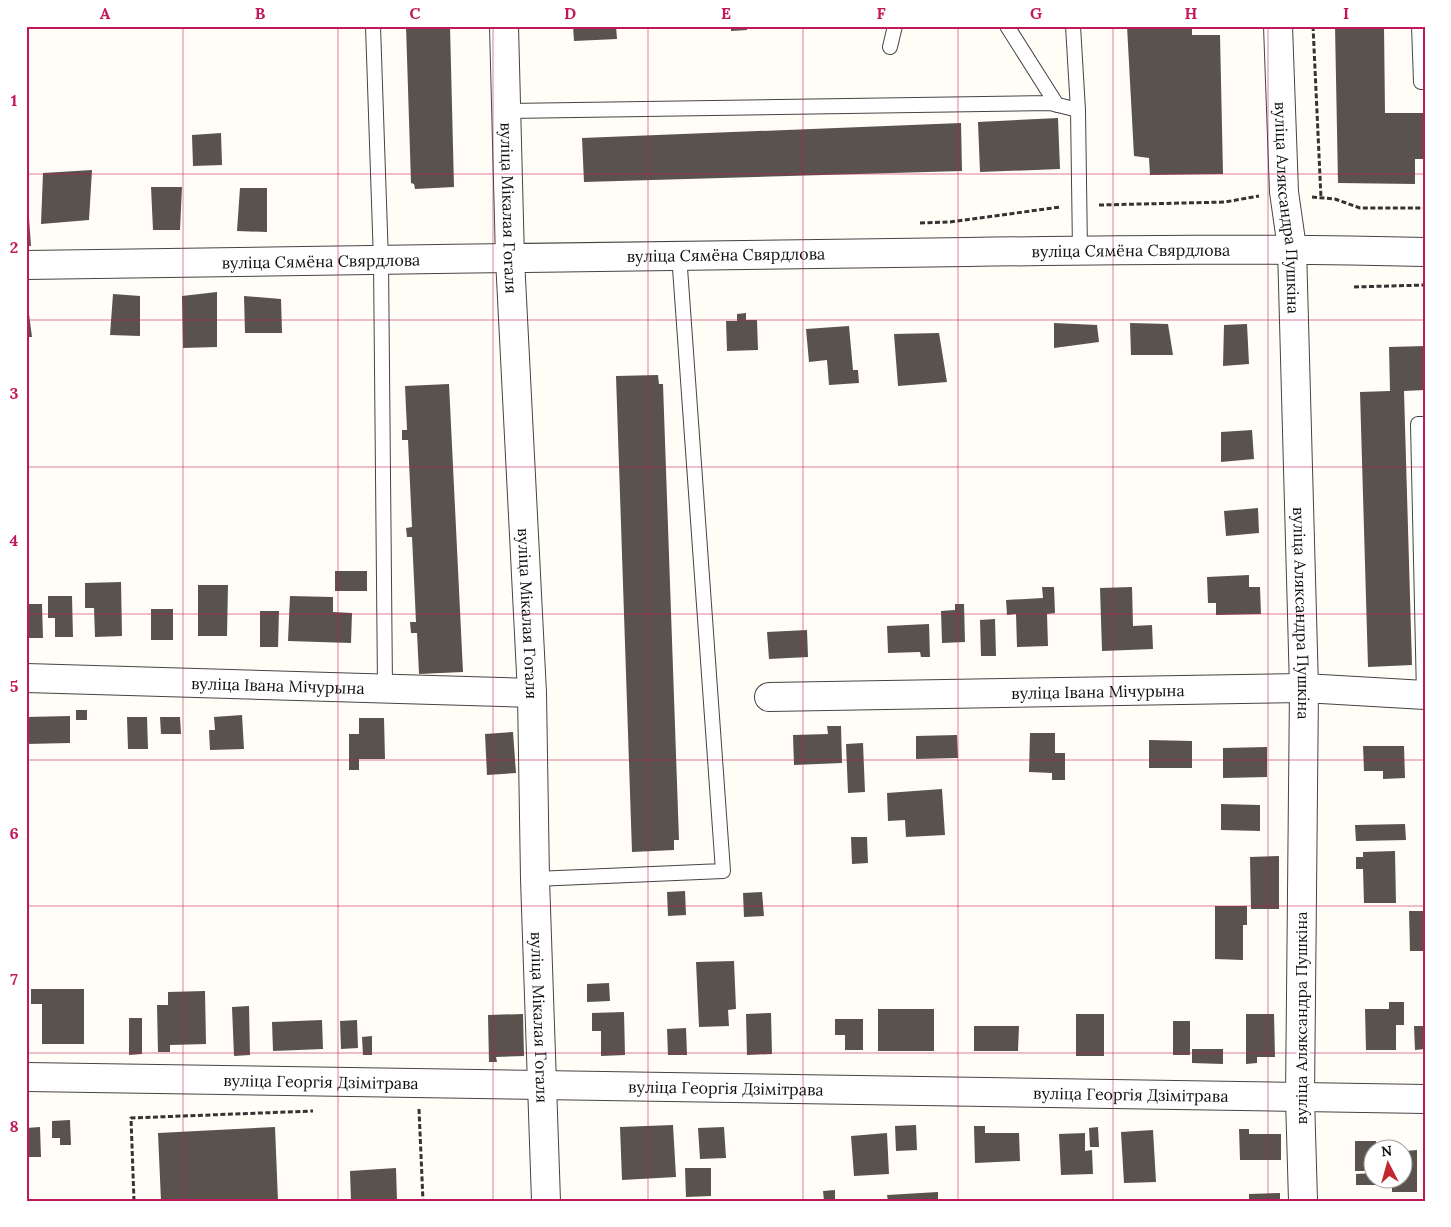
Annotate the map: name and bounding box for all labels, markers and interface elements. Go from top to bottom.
text: A [100,3,111,23]
text: B [255,3,266,23]
text: C [409,3,421,23]
text: D [564,3,576,23]
text: E [721,3,731,23]
text: F [876,3,886,23]
text: G [1030,3,1042,23]
text: H [1185,3,1198,23]
text: I [1343,3,1349,23]
text: 1 [11,90,17,110]
street label: вуліца Аляксандра Пушкіна [1271,101,1304,314]
street label: вуліца Мікалая Гогаля [496,122,522,294]
text: 2 [10,237,18,257]
street label: вуліца Сямёна Свярдлова [1031,240,1230,261]
street label: вуліца Сямёна Свярдлова [626,243,825,266]
street label: вуліца Сямёна Свярдлова [222,249,420,273]
text: 3 [10,383,19,403]
street label: вуліца Аляксандра Пушкіна [1289,506,1314,720]
street label: вуліца Мікалая Гогаля [514,527,542,699]
text: 4 [10,530,19,550]
street label: вуліца Івана Мічурына [191,673,365,698]
text: 5 [10,676,19,696]
street label: вуліца Івана Мічурына [1011,680,1185,703]
text: 6 [9,823,19,843]
street label: вуліца Аляксандра Пушкіна [1291,912,1311,1124]
street label: вуліца Мікалая Гогаля [527,931,553,1103]
text: 7 [10,969,18,989]
street label: вуліца Георгія Дзімітрава [223,1070,419,1093]
street label: вуліца Георгія Дзімітрава [628,1076,824,1100]
street label: вуліца Георгія Дзімітрава [1033,1083,1229,1106]
text: 8 [9,1116,19,1136]
north arrow [1364,1140,1414,1190]
text: N [1380,1142,1393,1161]

